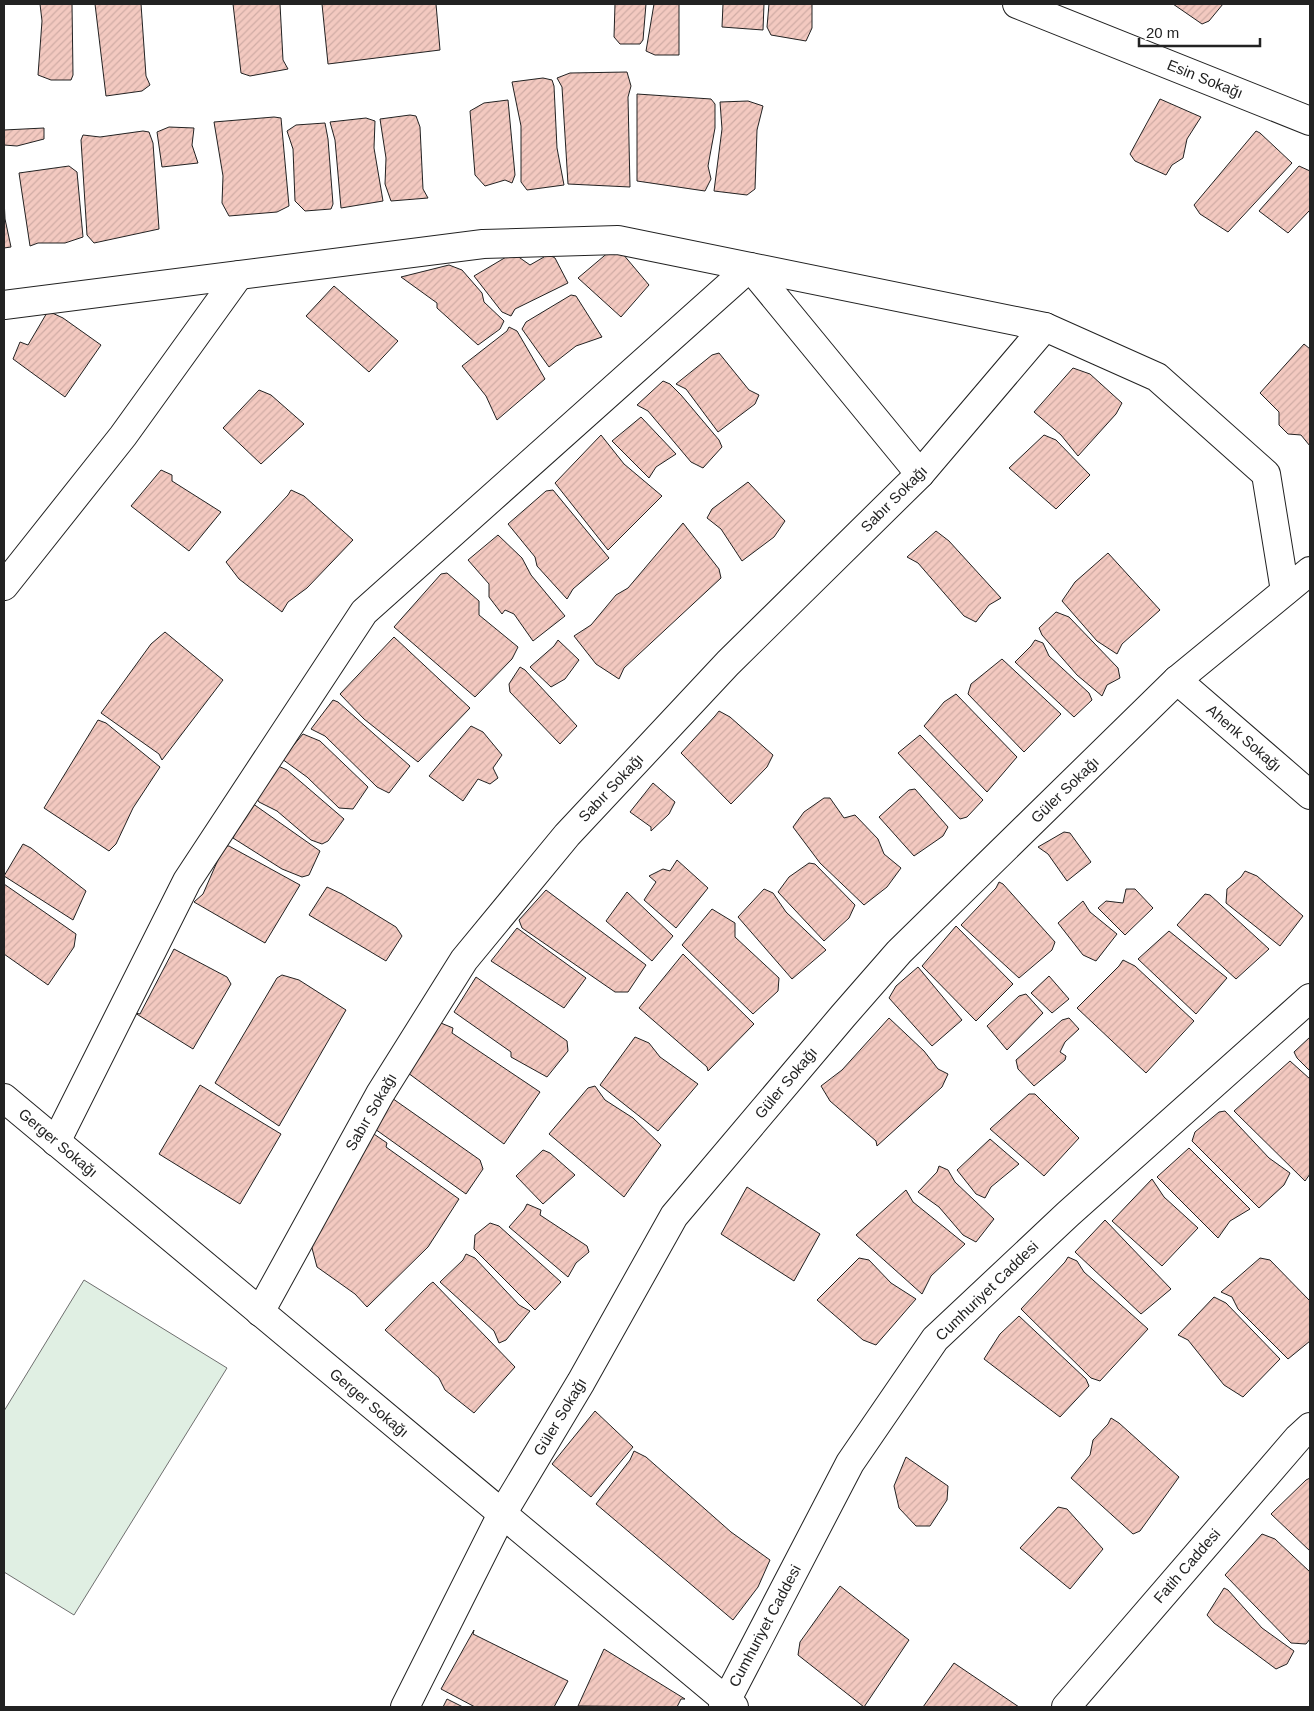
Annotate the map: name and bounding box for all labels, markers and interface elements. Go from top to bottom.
scale bar [1139,15,1260,47]
text: 20 m [1146,24,1179,41]
street label: Esin Sokağı [1165,56,1245,101]
street label: Sabır Sokağı [857,462,930,535]
street label: Ahenk Sokağı [1204,701,1285,775]
street label: Sabır Sokağı [575,750,646,825]
street label: Güler Sokağı [1027,753,1102,826]
street label: Güler Sokağı [751,1044,820,1122]
street label: Sabır Sokağı [342,1070,400,1154]
street label: Gerger Sokağı [15,1105,101,1180]
street label: Cumhuriyet Caddesi [932,1237,1041,1344]
street label: Gerger Sokağı [326,1365,412,1440]
street label: Güler Sokağı [530,1375,589,1459]
street label: Fatih Caddesi [1150,1525,1223,1606]
street label: Cumhuriyet Caddesi [725,1562,804,1690]

